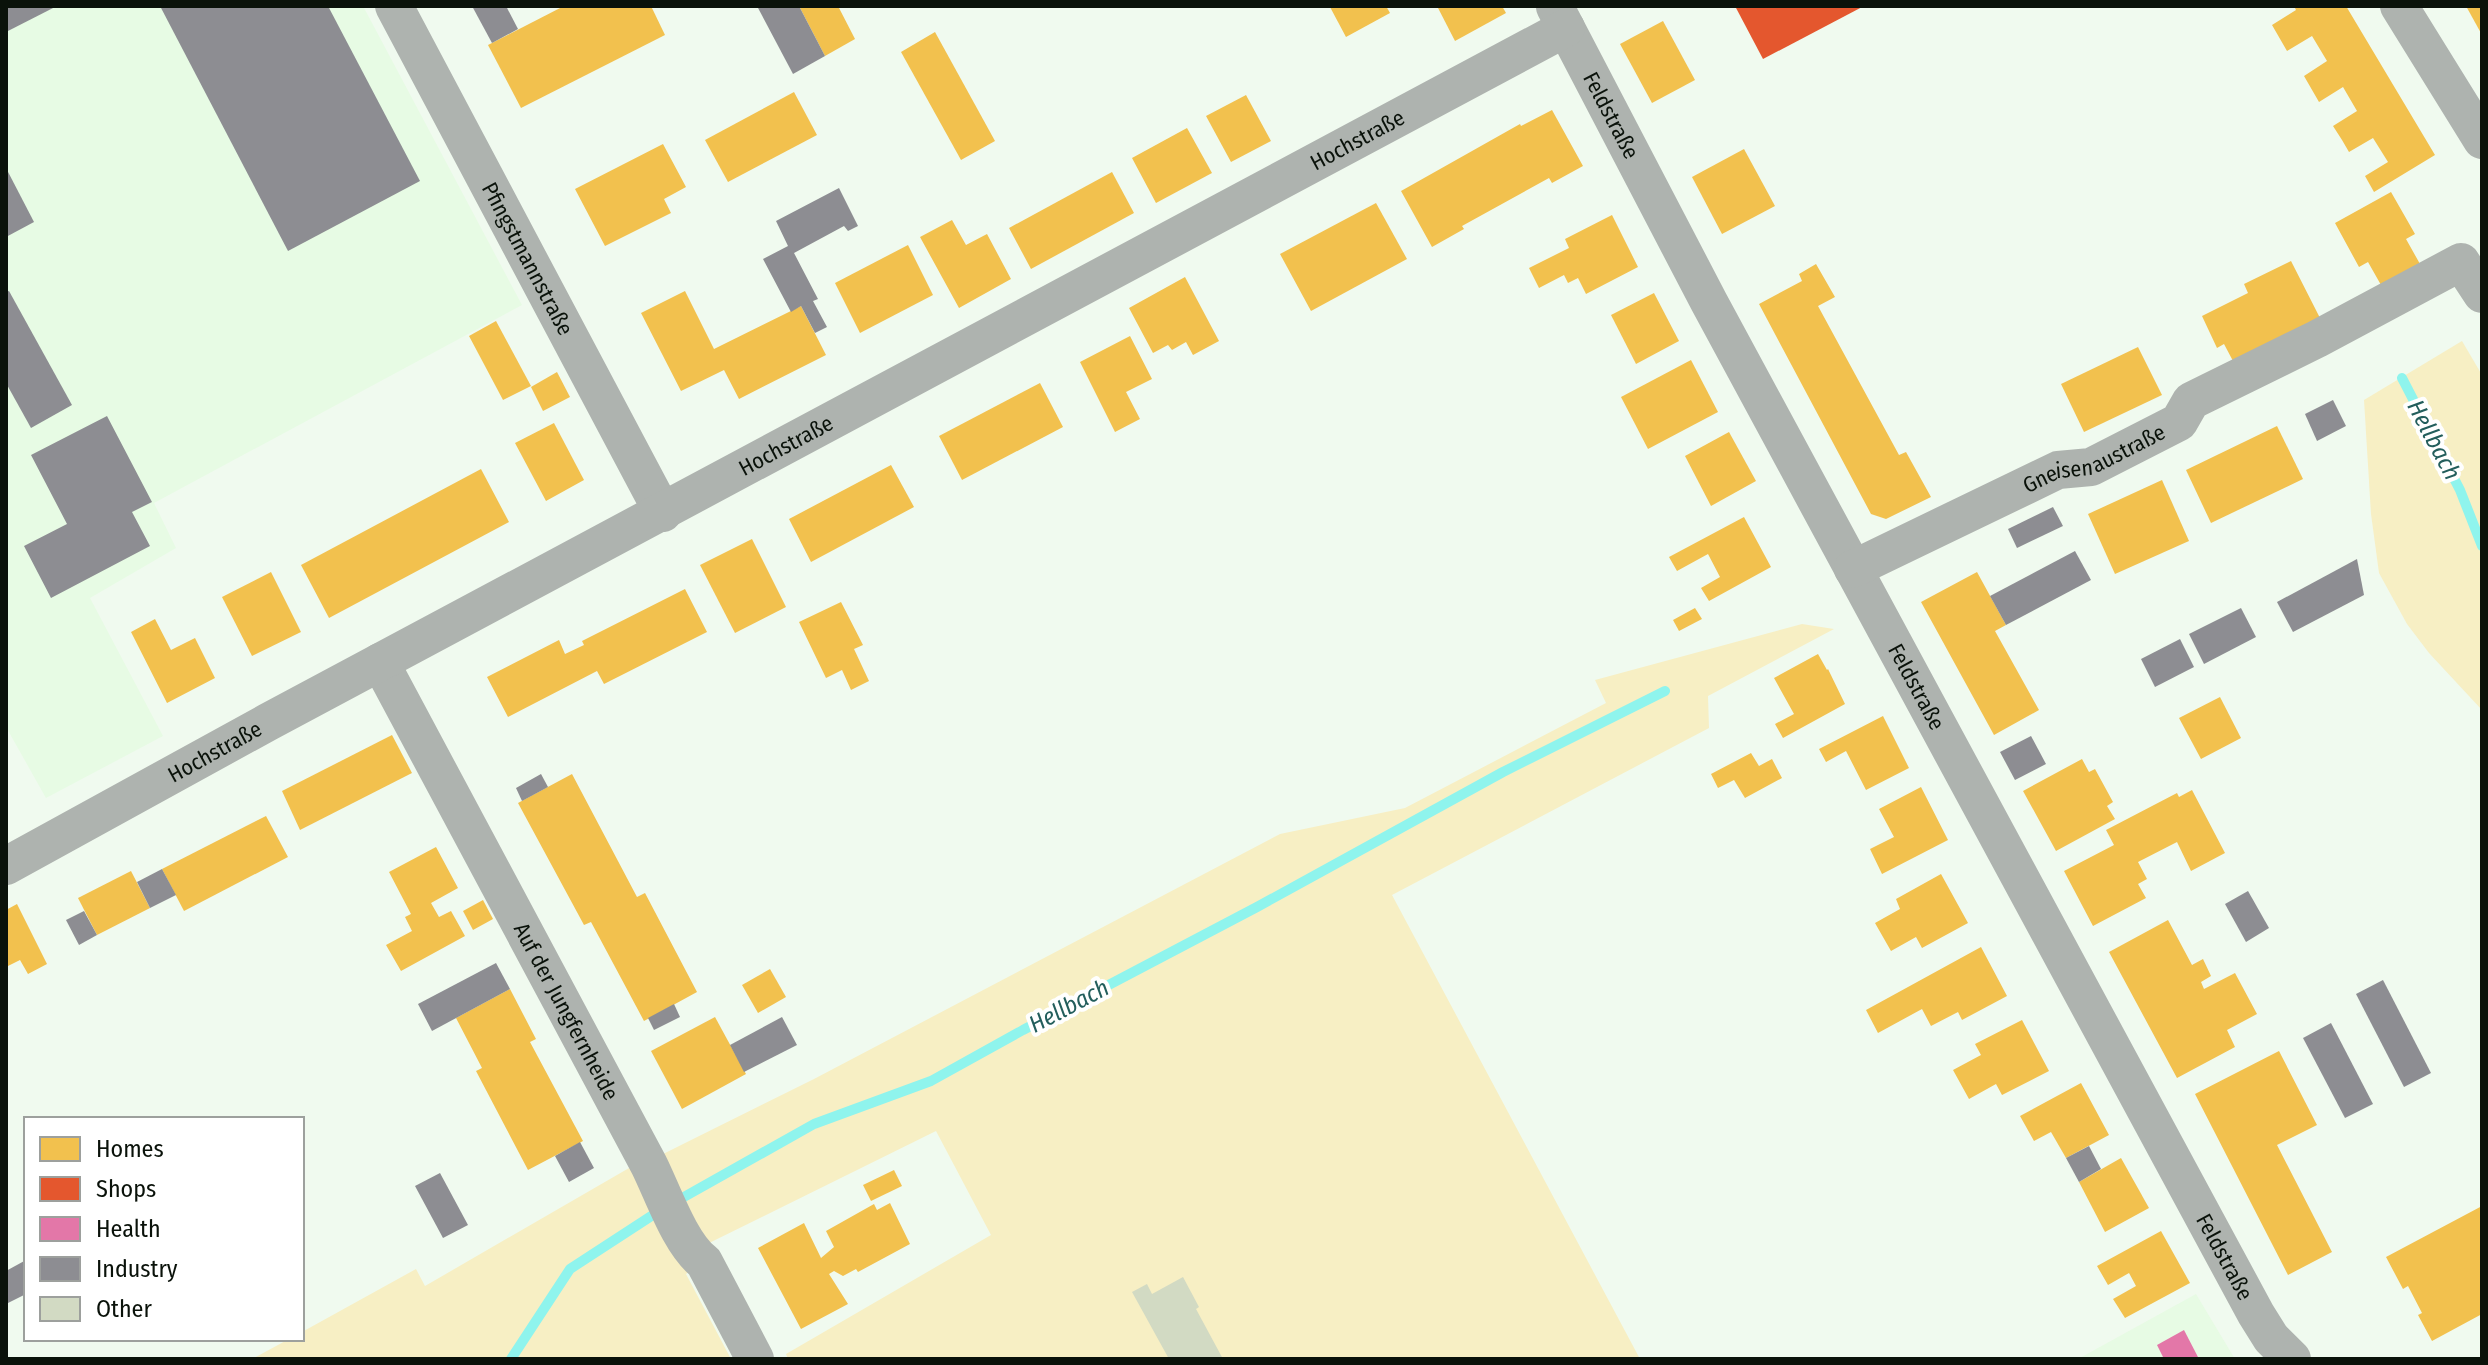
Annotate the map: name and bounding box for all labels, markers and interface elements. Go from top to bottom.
street label: Feldstraße [1577,67,1645,163]
street label: Hochstraße [1306,104,1409,176]
street label: Pfingstmannstraße [476,178,579,340]
water label: Hellbach [2401,395,2467,485]
street label: Hochstraße [734,409,838,482]
street label: Gneisenaustraße [2018,418,2170,499]
street label: Feldstraße [1882,639,1951,735]
street label: Hochstraße [163,715,266,788]
street label: Auf der Jungfernheide [508,918,625,1105]
water label: Hellbach [1024,973,1114,1039]
legend [24,1117,304,1341]
text: Homes [96,1135,164,1163]
text: Shops [96,1175,156,1203]
street label: Feldstraße [2190,1209,2259,1305]
text: Health [96,1215,161,1243]
text: Industry [96,1255,178,1283]
text: Other [96,1295,152,1323]

